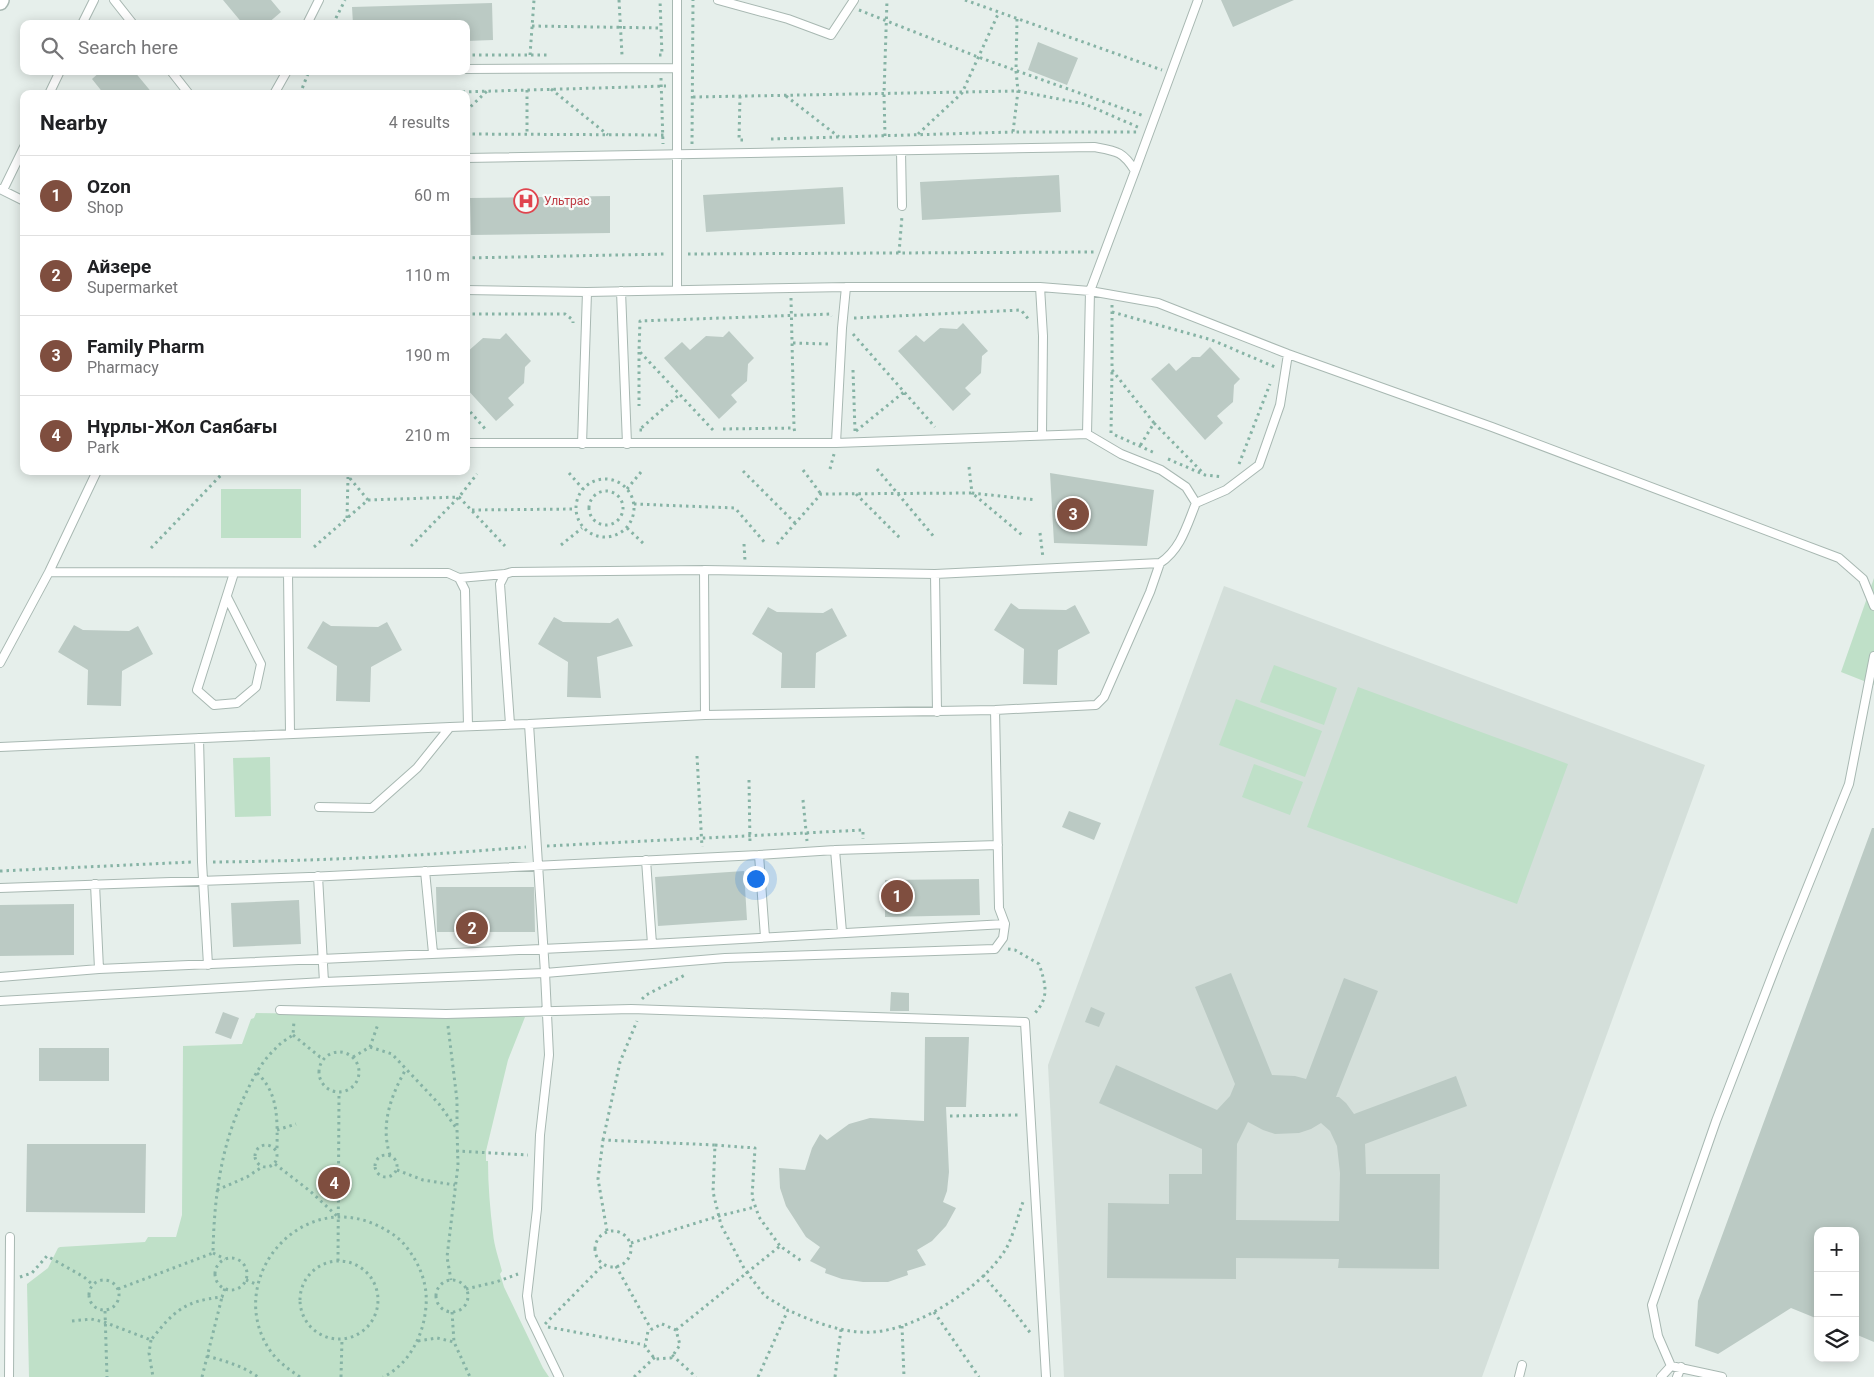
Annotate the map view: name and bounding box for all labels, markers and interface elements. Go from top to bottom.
search box [20,20,470,75]
icon: search [38,34,66,62]
text: Search here [78,36,178,59]
text: Nearby [40,111,107,135]
text: 4 results [389,113,450,132]
text: Ozon [87,175,131,198]
text: 1 [51,186,61,205]
text: 60 m [414,186,450,205]
hospital icon: Ультрас [513,188,539,214]
place label: Ультрас [544,194,590,208]
text: Shop [87,198,123,217]
text: Айзере [87,255,151,278]
text: 2 [51,266,61,285]
text: 110 m [405,266,450,285]
text: Supermarket [87,278,178,297]
text: Family Pharm [87,335,205,358]
text: 3 [51,346,61,365]
text: 190 m [405,346,450,365]
text: Pharmacy [87,358,159,377]
text: Нұрлы-Жол Саябағы [87,415,277,438]
text: 4 [51,426,61,445]
text: 210 m [405,426,450,445]
text: Park [87,438,119,457]
pin: 3 [1057,495,1089,533]
your location [743,866,769,892]
pin: 1 [881,877,913,915]
pin: 2 [456,909,488,947]
pin: 4 [318,1164,350,1202]
map controls [1814,1227,1859,1362]
button: + [1814,1227,1859,1272]
button: − [1814,1272,1859,1317]
button: layers [1814,1317,1859,1362]

